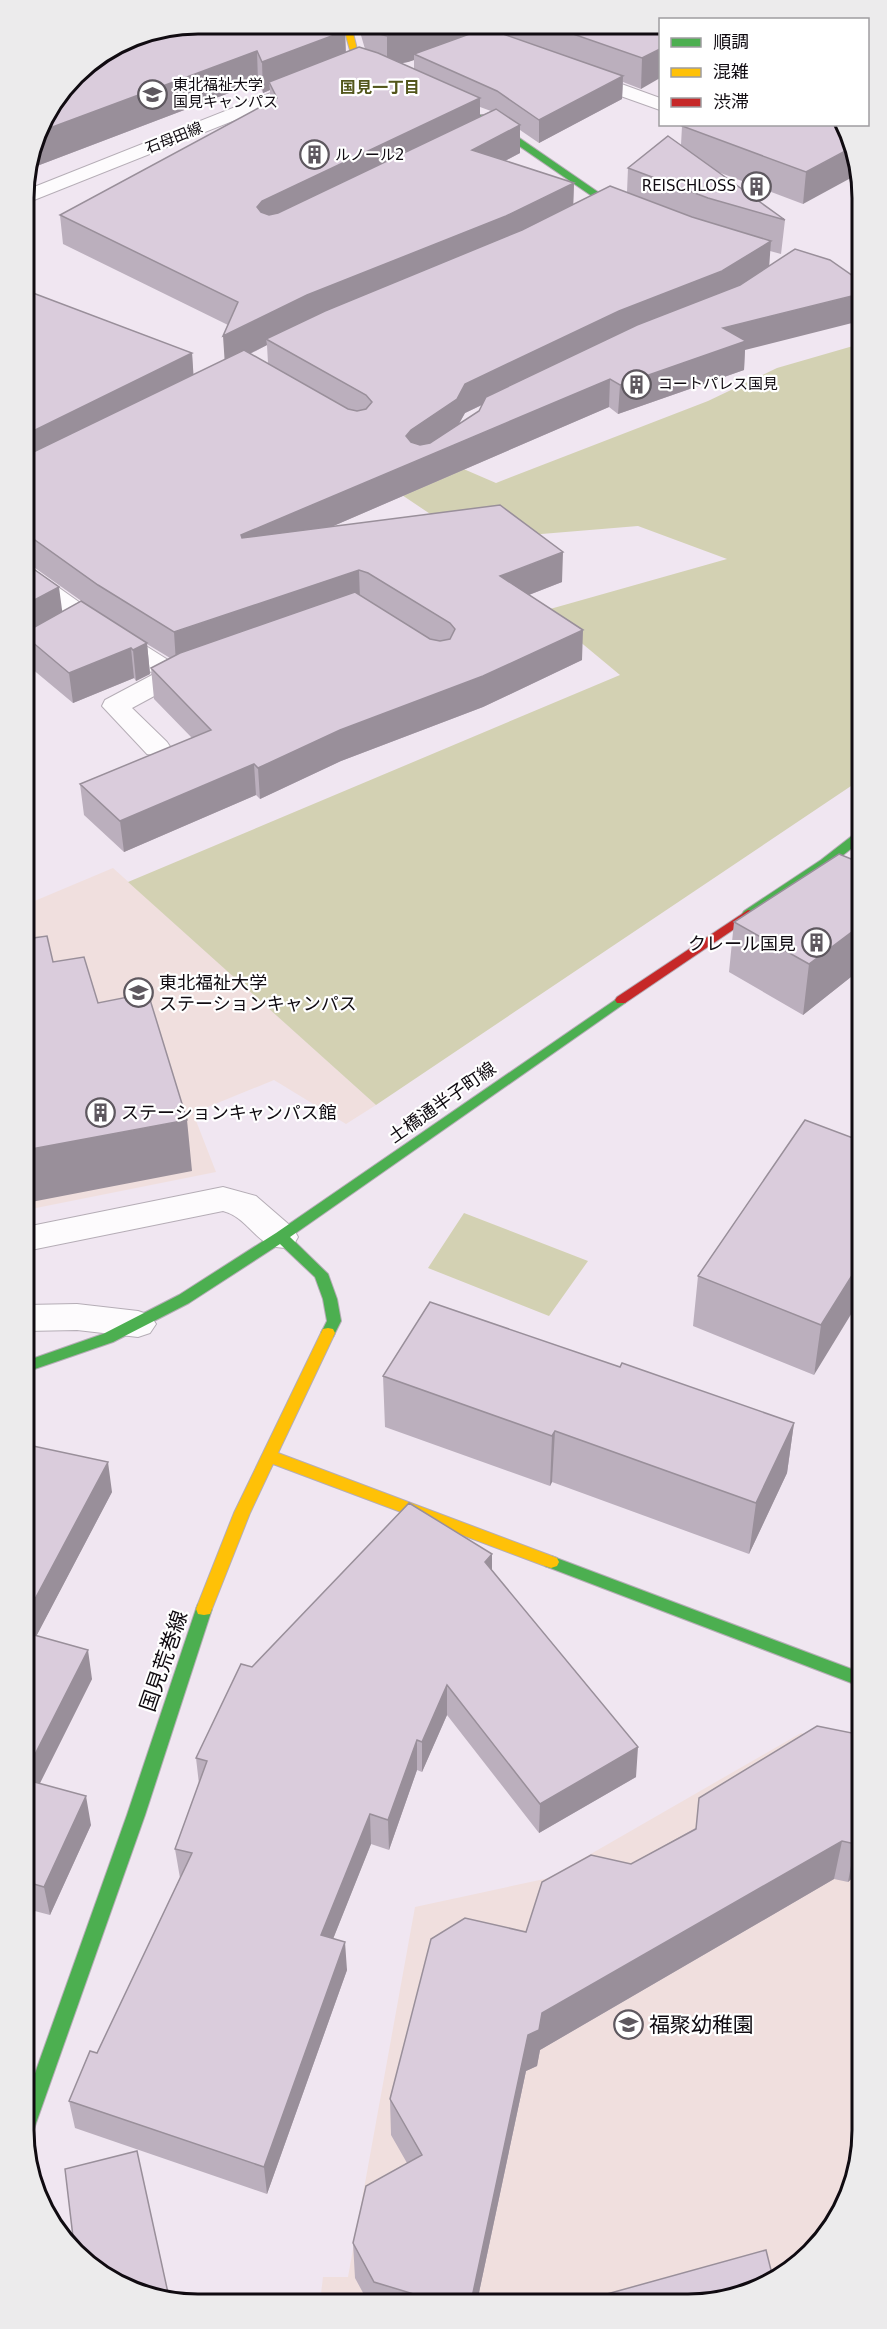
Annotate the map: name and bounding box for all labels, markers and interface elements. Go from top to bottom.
legend [659,18,869,126]
text: 順調 [713,31,749,52]
text: 混雑 [713,61,749,82]
place label: 東北福祉大学 国見キャンパス [173,76,278,111]
school or university icon: 東北福祉大学 国見キャンパス [136,78,168,110]
district label: 国見一丁目 [340,78,420,97]
text: 渋滞 [713,91,749,112]
street label: 石母田線 [143,118,205,158]
building icon: ルノール2 [298,139,330,171]
place label: ルノール2 [335,146,405,164]
building icon: REISCHLOSS [741,170,773,202]
place label: REISCHLOSS [642,177,736,195]
building icon: コートパレス国見 [621,368,653,400]
place label: コートパレス国見 [658,375,778,393]
building icon: クレール国見 [801,927,833,959]
place label: クレール国見 [688,933,796,954]
place label: 東北福祉大学 ステーションキャンパス [159,972,357,1014]
school or university icon: 東北福祉大学 ステーションキャンパス [122,976,154,1008]
street label: 土橋通半子町線 [384,1057,500,1147]
building icon: ステーションキャンパス館 [84,1096,116,1128]
place label: ステーションキャンパス館 [121,1102,337,1123]
street label: 国見荒巻線 [136,1607,192,1715]
school or university icon: 福聚幼稚園 [612,2009,644,2041]
place label: 福聚幼稚園 [649,2013,754,2037]

